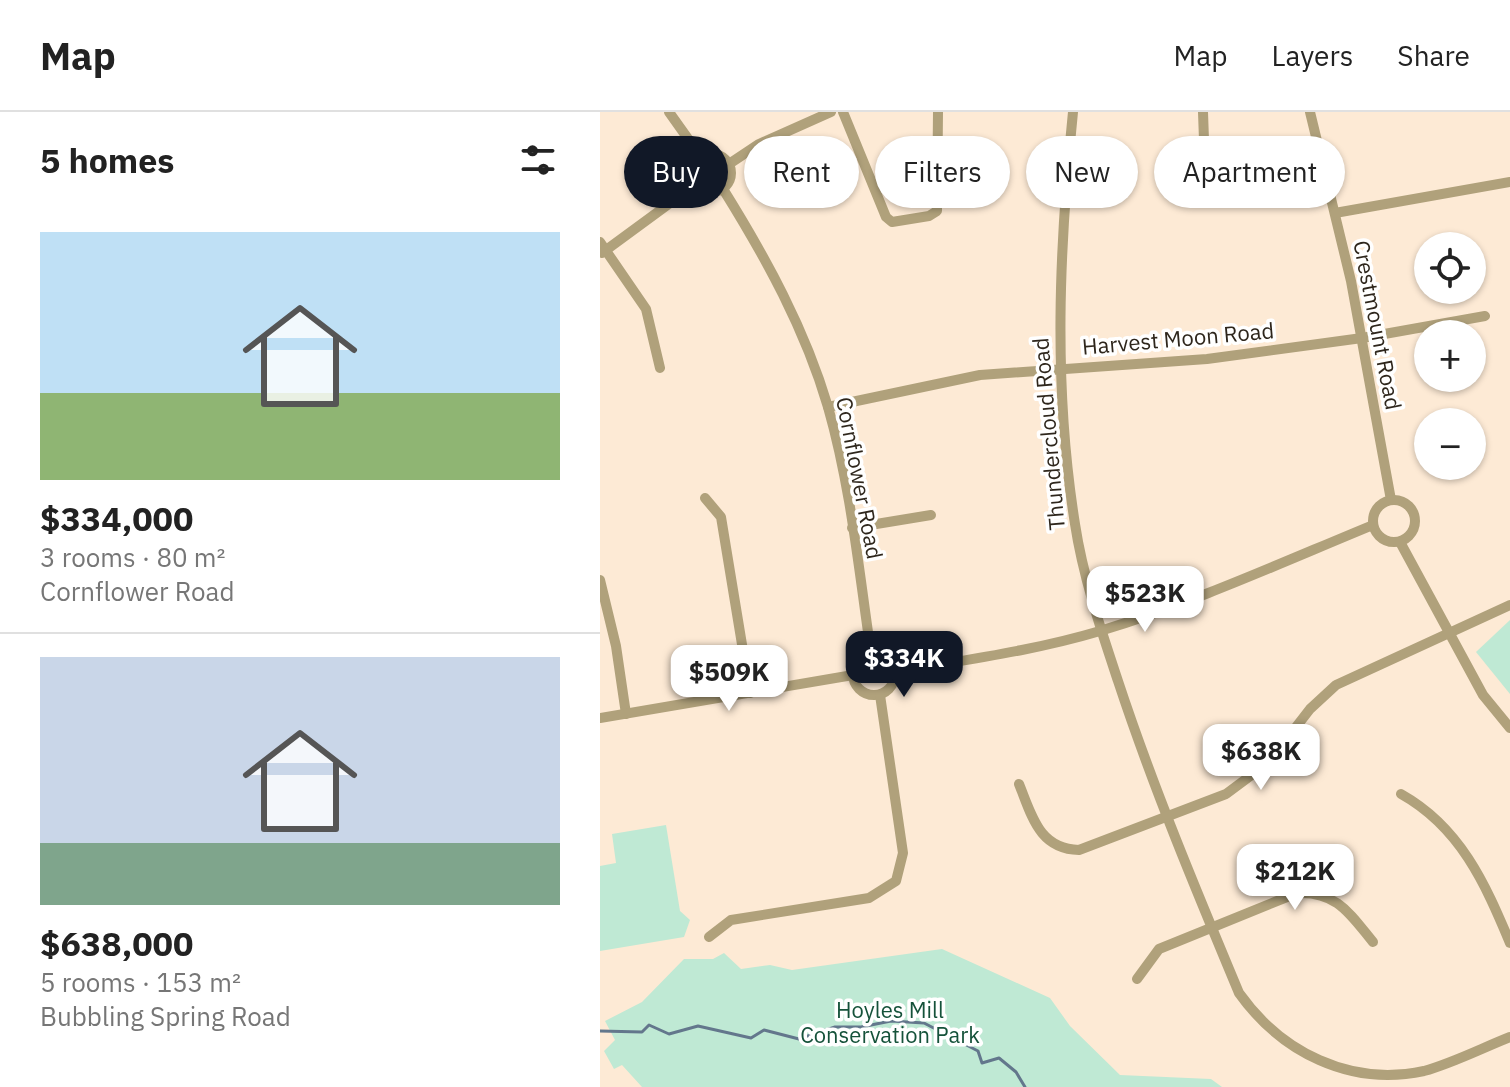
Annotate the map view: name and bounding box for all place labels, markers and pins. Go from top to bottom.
pin: $523K [1089,566,1201,634]
pin: $334K [848,631,960,699]
pin: $509K [673,645,785,713]
pin: $638K [1205,724,1317,792]
pin: $212K [1239,844,1351,912]

